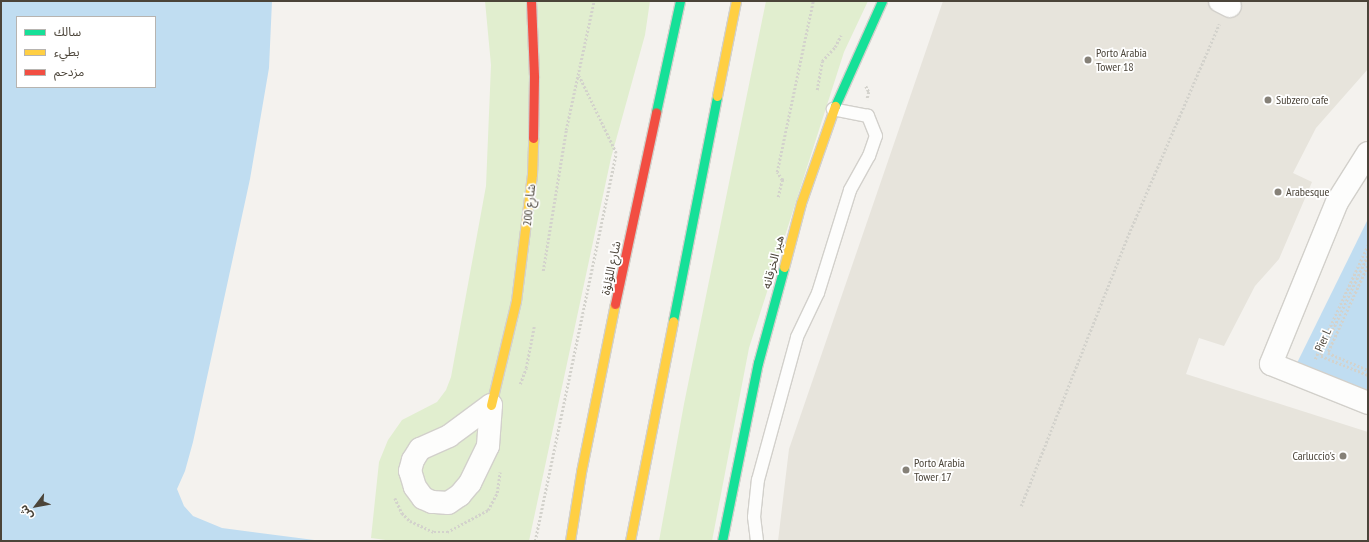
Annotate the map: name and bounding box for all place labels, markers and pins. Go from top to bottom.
place label: Porto Arabia Tower 18 [1096,46,1147,74]
marker: Porto Arabia Tower 18 [1083,55,1093,65]
place label: Subzero cafe [1276,93,1329,107]
marker: Subzero cafe [1263,95,1273,105]
place label: Arabesque [1286,185,1329,199]
marker: Arabesque [1273,187,1283,197]
place label: Carluccio's [1292,449,1335,463]
marker: Carluccio's [1338,451,1348,461]
place label: Porto Arabia Tower 17 [914,456,965,484]
marker: Porto Arabia Tower 17 [901,465,911,475]

